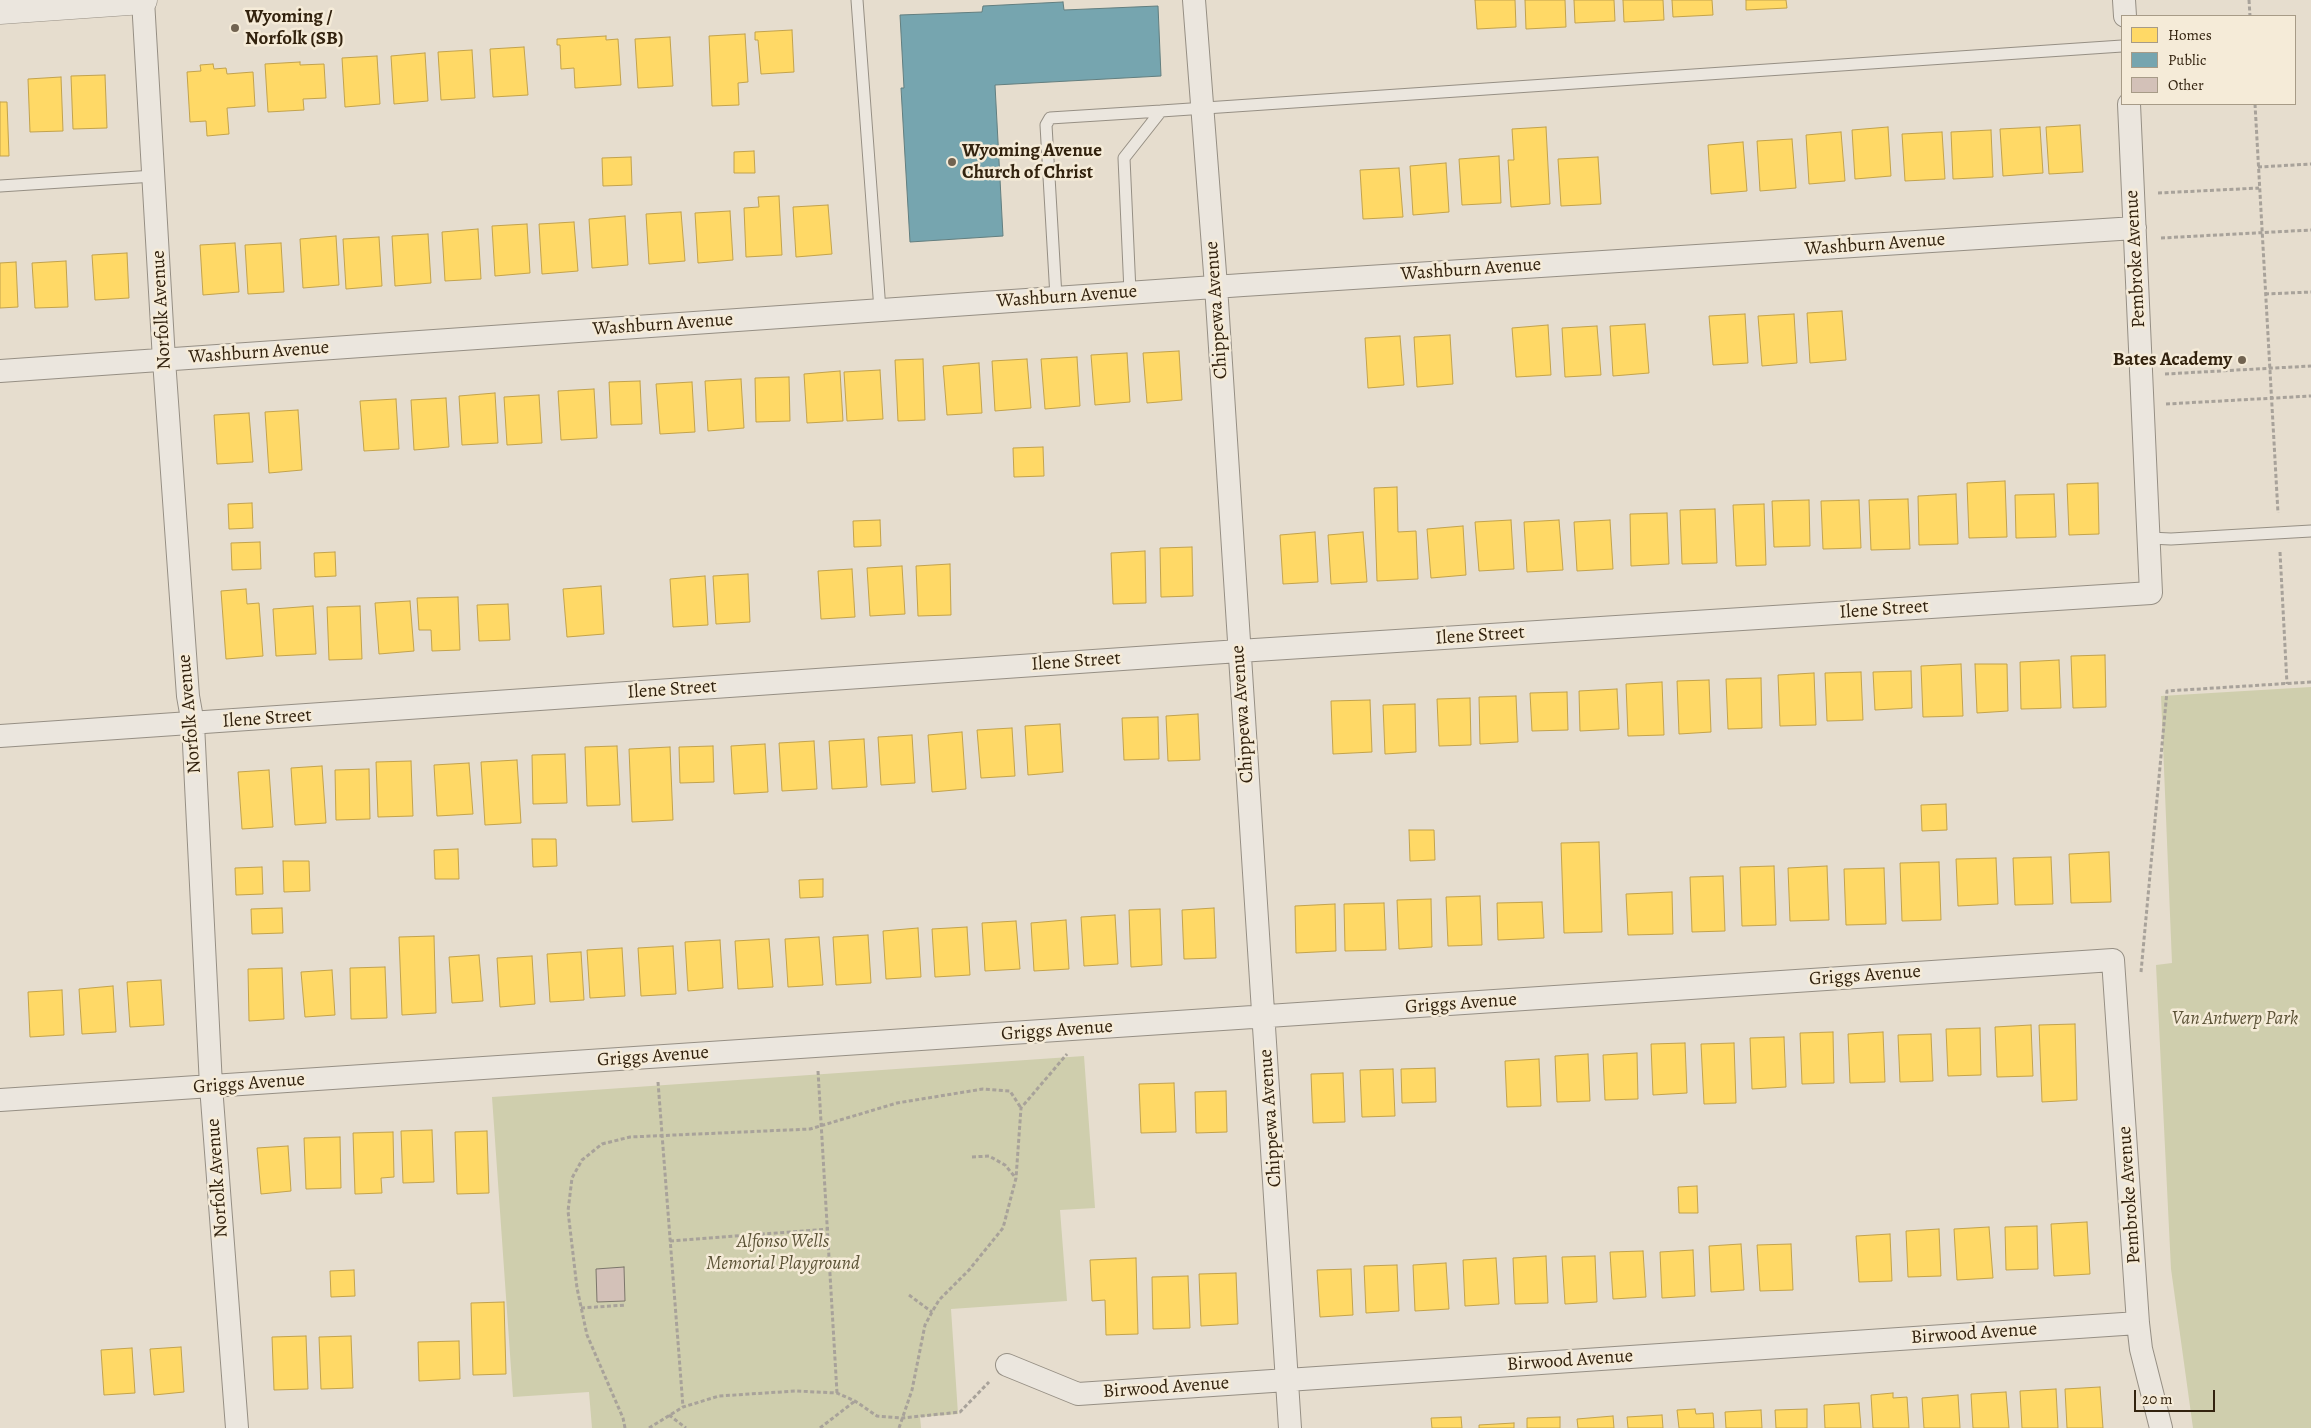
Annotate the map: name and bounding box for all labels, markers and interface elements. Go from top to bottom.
place label: Wyoming / Norfolk (SB) [245,6,343,50]
legend [2121,15,2296,105]
marker: Wyoming / Norfolk (SB) [229,22,241,34]
text: Homes [2168,25,2212,45]
text: Public [2168,50,2206,70]
text: Other [2168,75,2204,95]
place label: Wyoming Avenue Church of Christ [962,140,1102,184]
marker: Wyoming Avenue Church of Christ [946,156,958,168]
street label: Pembroke Avenue [2121,189,2151,329]
street label: Washburn Avenue [1804,229,1946,261]
street label: Chippewa Avenue [1201,240,1233,380]
street label: Norfolk Avenue [147,250,177,370]
street label: Washburn Avenue [1400,254,1542,286]
street label: Washburn Avenue [996,281,1138,313]
street label: Washburn Avenue [592,309,734,341]
street label: Washburn Avenue [188,337,330,369]
place label: Bates Academy [2113,349,2232,371]
marker: Bates Academy [2236,354,2248,366]
street label: Ilene Street [1839,596,1929,624]
street label: Ilene Street [1435,622,1525,650]
street label: Chippewa Avenue [1227,644,1259,784]
street label: Ilene Street [1031,648,1121,676]
street label: Norfolk Avenue [173,653,207,775]
street label: Ilene Street [627,676,717,704]
street label: Ilene Street [222,705,312,733]
street label: Griggs Avenue [1808,961,1922,991]
street label: Griggs Avenue [1404,989,1518,1019]
park label: Van Antwerp Park [2172,1008,2298,1030]
street label: Griggs Avenue [1000,1016,1114,1046]
street label: Griggs Avenue [596,1042,710,1072]
street label: Chippewa Avenue [1255,1048,1287,1188]
street label: Griggs Avenue [192,1069,306,1099]
street label: Norfolk Avenue [202,1117,234,1239]
street label: Pembroke Avenue [2114,1125,2146,1265]
park label: Alfonso Wells Memorial Playground [706,1231,860,1275]
street label: Birwood Avenue [1910,1318,2038,1350]
street label: Birwood Avenue [1506,1345,1634,1377]
street label: Birwood Avenue [1102,1372,1230,1404]
scale bar [2136,1380,2217,1412]
text: 20 m [2142,1389,2173,1409]

